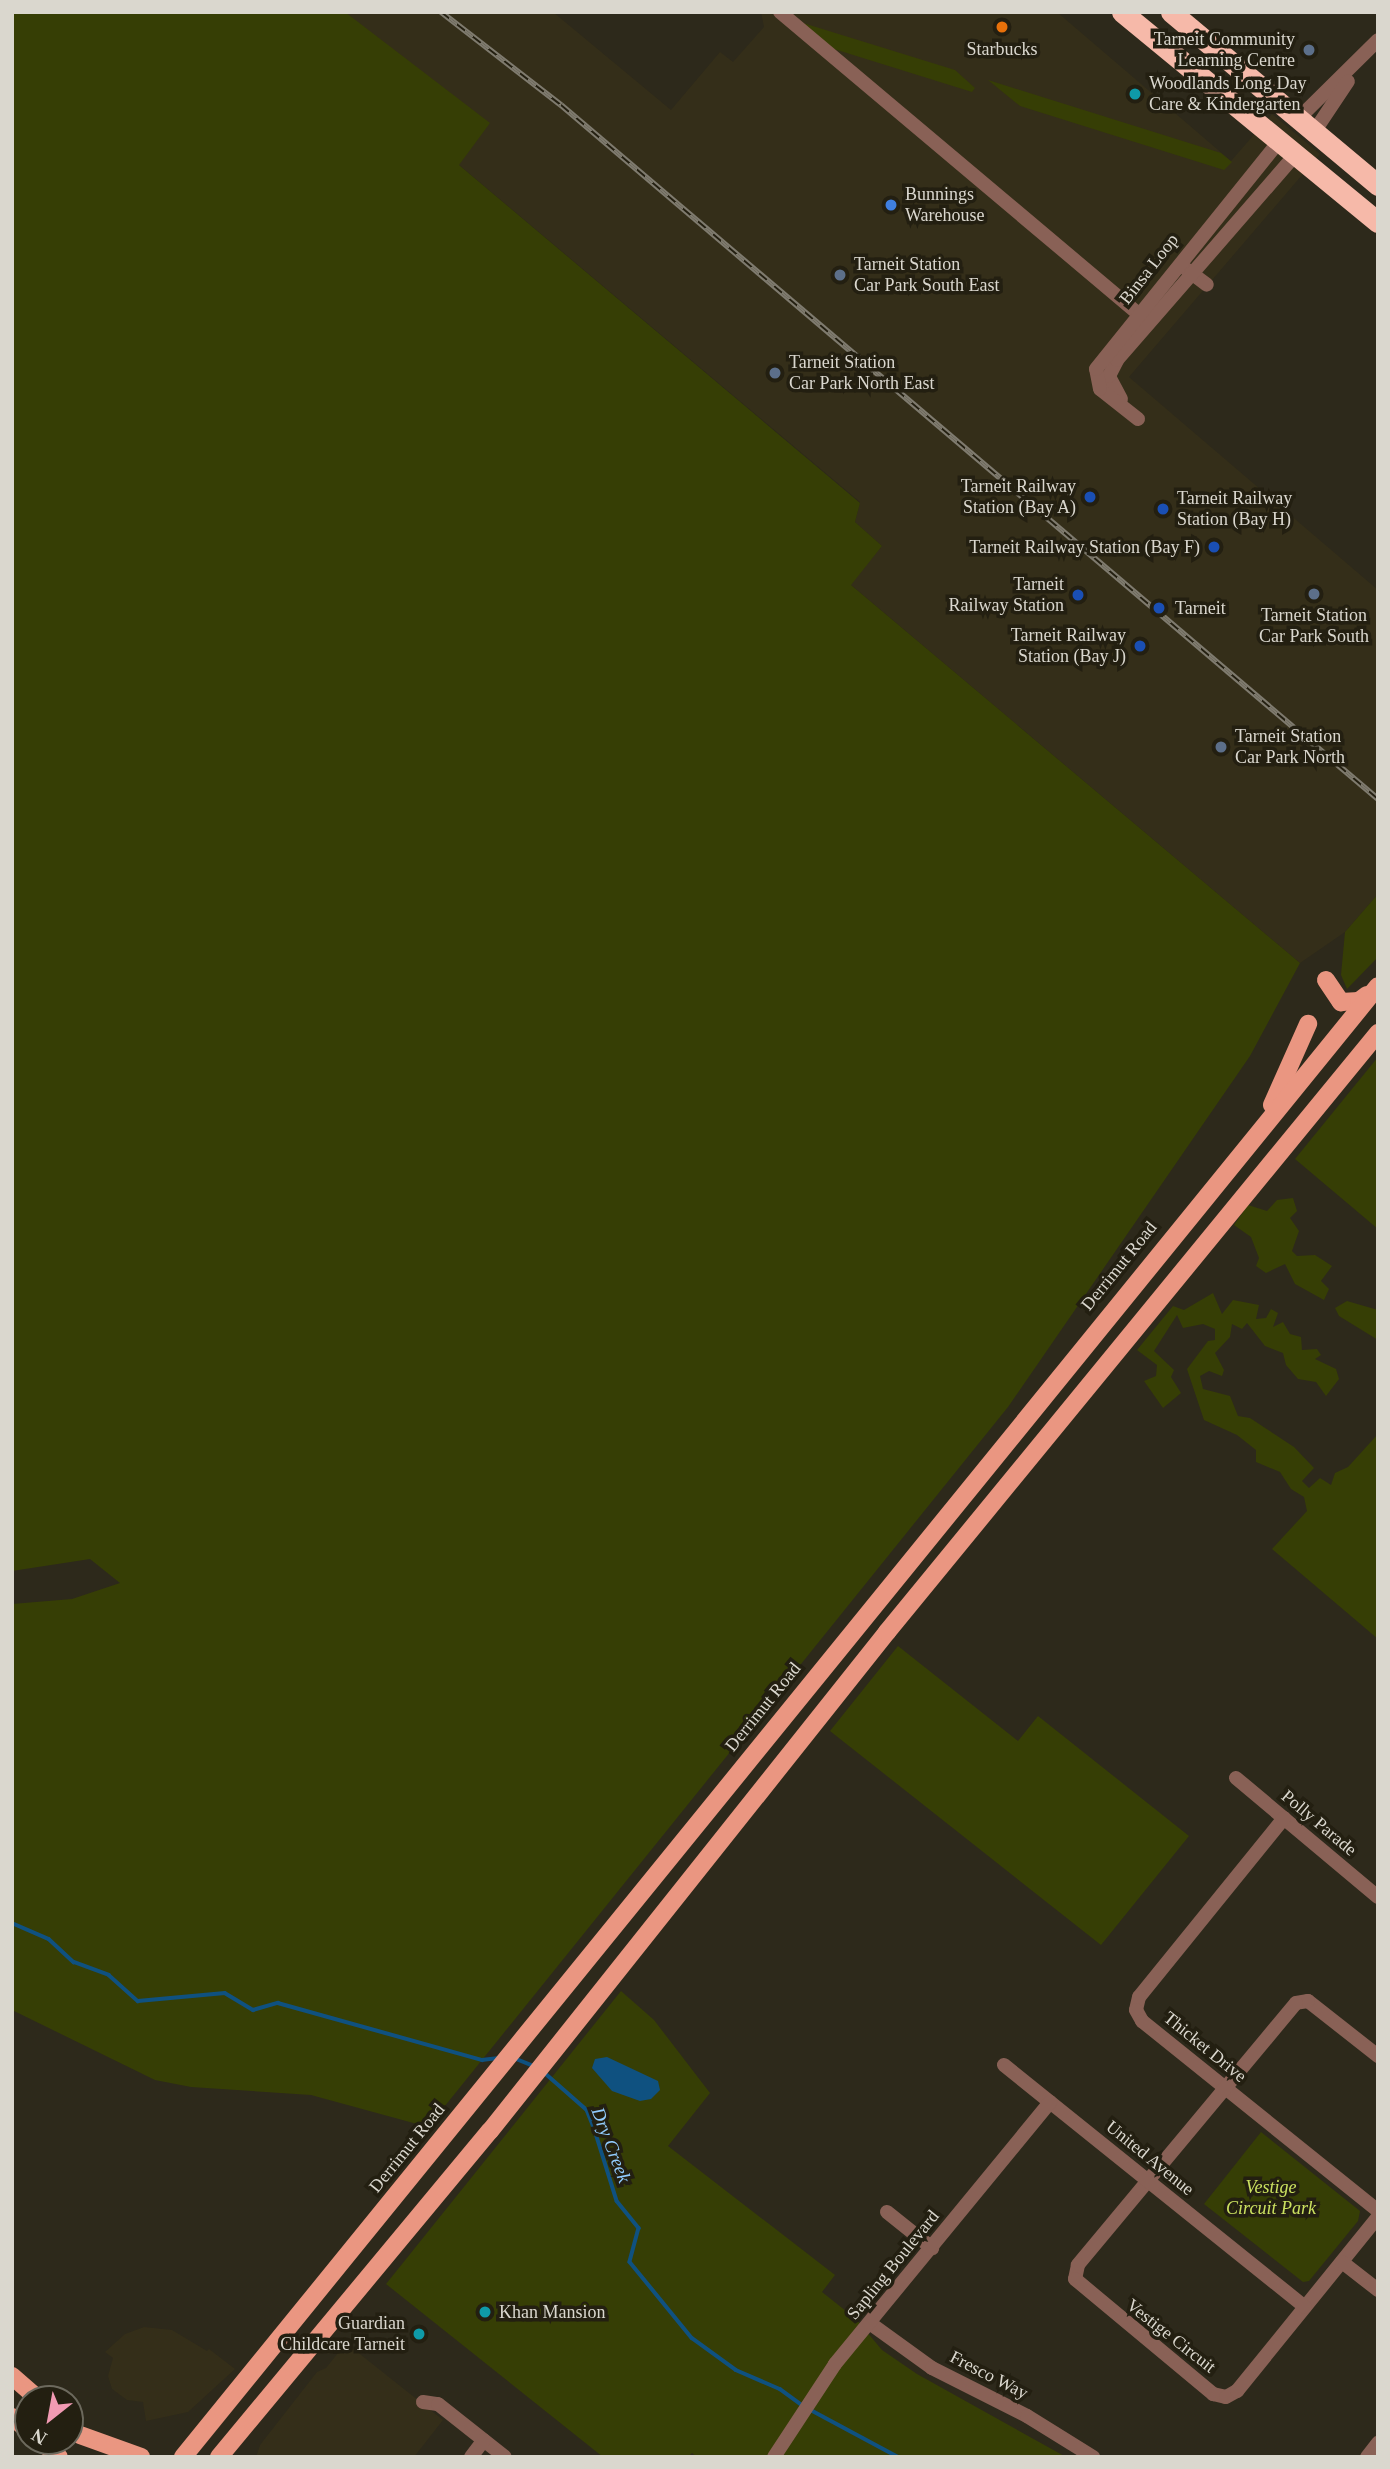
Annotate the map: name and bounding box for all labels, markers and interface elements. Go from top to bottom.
marker: Starbucks [994,19,1010,35]
place label: Tarneit Community Learning Centre [1154,29,1295,72]
place label: Starbucks [967,38,1037,60]
marker: Tarneit Community Learning Centre [1301,42,1317,58]
place label: Woodlands Long Day Care & Kindergarten [1149,73,1307,116]
marker: Woodlands Long Day Care & Kindergarten [1127,86,1143,102]
place label: Bunnings Warehouse [905,184,985,227]
marker: Bunnings Warehouse [883,197,899,213]
street label: Binsa Loop [1115,229,1183,309]
place label: Tarneit Station Car Park South East [854,254,999,296]
marker: Tarneit Station Car Park South East [832,267,848,283]
place label: Tarneit Station Car Park North East [789,352,934,394]
marker: Tarneit Station Car Park North East [767,365,783,381]
place label: Tarneit Railway Station (Bay A) [961,476,1076,518]
place label: Tarneit Railway Station (Bay H) [1177,488,1292,530]
marker: Tarneit Railway Station (Bay A) [1082,489,1098,505]
marker: Tarneit Railway Station (Bay H) [1155,501,1171,517]
place label: Tarneit Railway Station (Bay F) [969,536,1200,558]
marker: Tarneit Railway Station (Bay F) [1206,539,1222,555]
place label: Tarneit Railway Station [949,574,1064,616]
marker: Tarneit Station Car Park South [1306,586,1322,602]
marker: Tarneit Railway Station [1070,587,1086,603]
place label: Tarneit [1175,597,1226,619]
marker: Tarneit [1149,598,1169,618]
place label: Tarneit Station Car Park South [1259,605,1369,648]
place label: Tarneit Railway Station (Bay J) [1011,625,1126,668]
marker: Tarneit Railway Station (Bay J) [1132,638,1148,654]
place label: Tarneit Station Car Park North [1235,726,1345,768]
marker: Tarneit Station Car Park North [1213,739,1229,755]
street label: Derrimut Road [1076,1217,1162,1315]
street label: Derrimut Road [720,1658,806,1756]
street label: Polly Parade [1277,1785,1361,1861]
street label: Thicket Drive [1159,2007,1251,2087]
street label: Derrimut Road [364,2099,450,2197]
water label: Dry Creek [586,2104,636,2186]
street label: United Avenue [1101,2116,1199,2200]
park label: Vestige Circuit Park [1226,2177,1316,2220]
street label: Sapling Boulevard [842,2206,944,2324]
street label: Vestige Circuit [1122,2294,1220,2378]
place label: Khan Mansion [499,2301,605,2323]
marker: Khan Mansion [477,2304,493,2320]
place label: Guardian Childcare Tarneit [280,2313,405,2356]
marker: Guardian Childcare Tarneit [411,2326,427,2342]
street label: Fresco Way [946,2346,1032,2404]
north arrow [14,2385,84,2455]
text: N [28,2424,50,2449]

